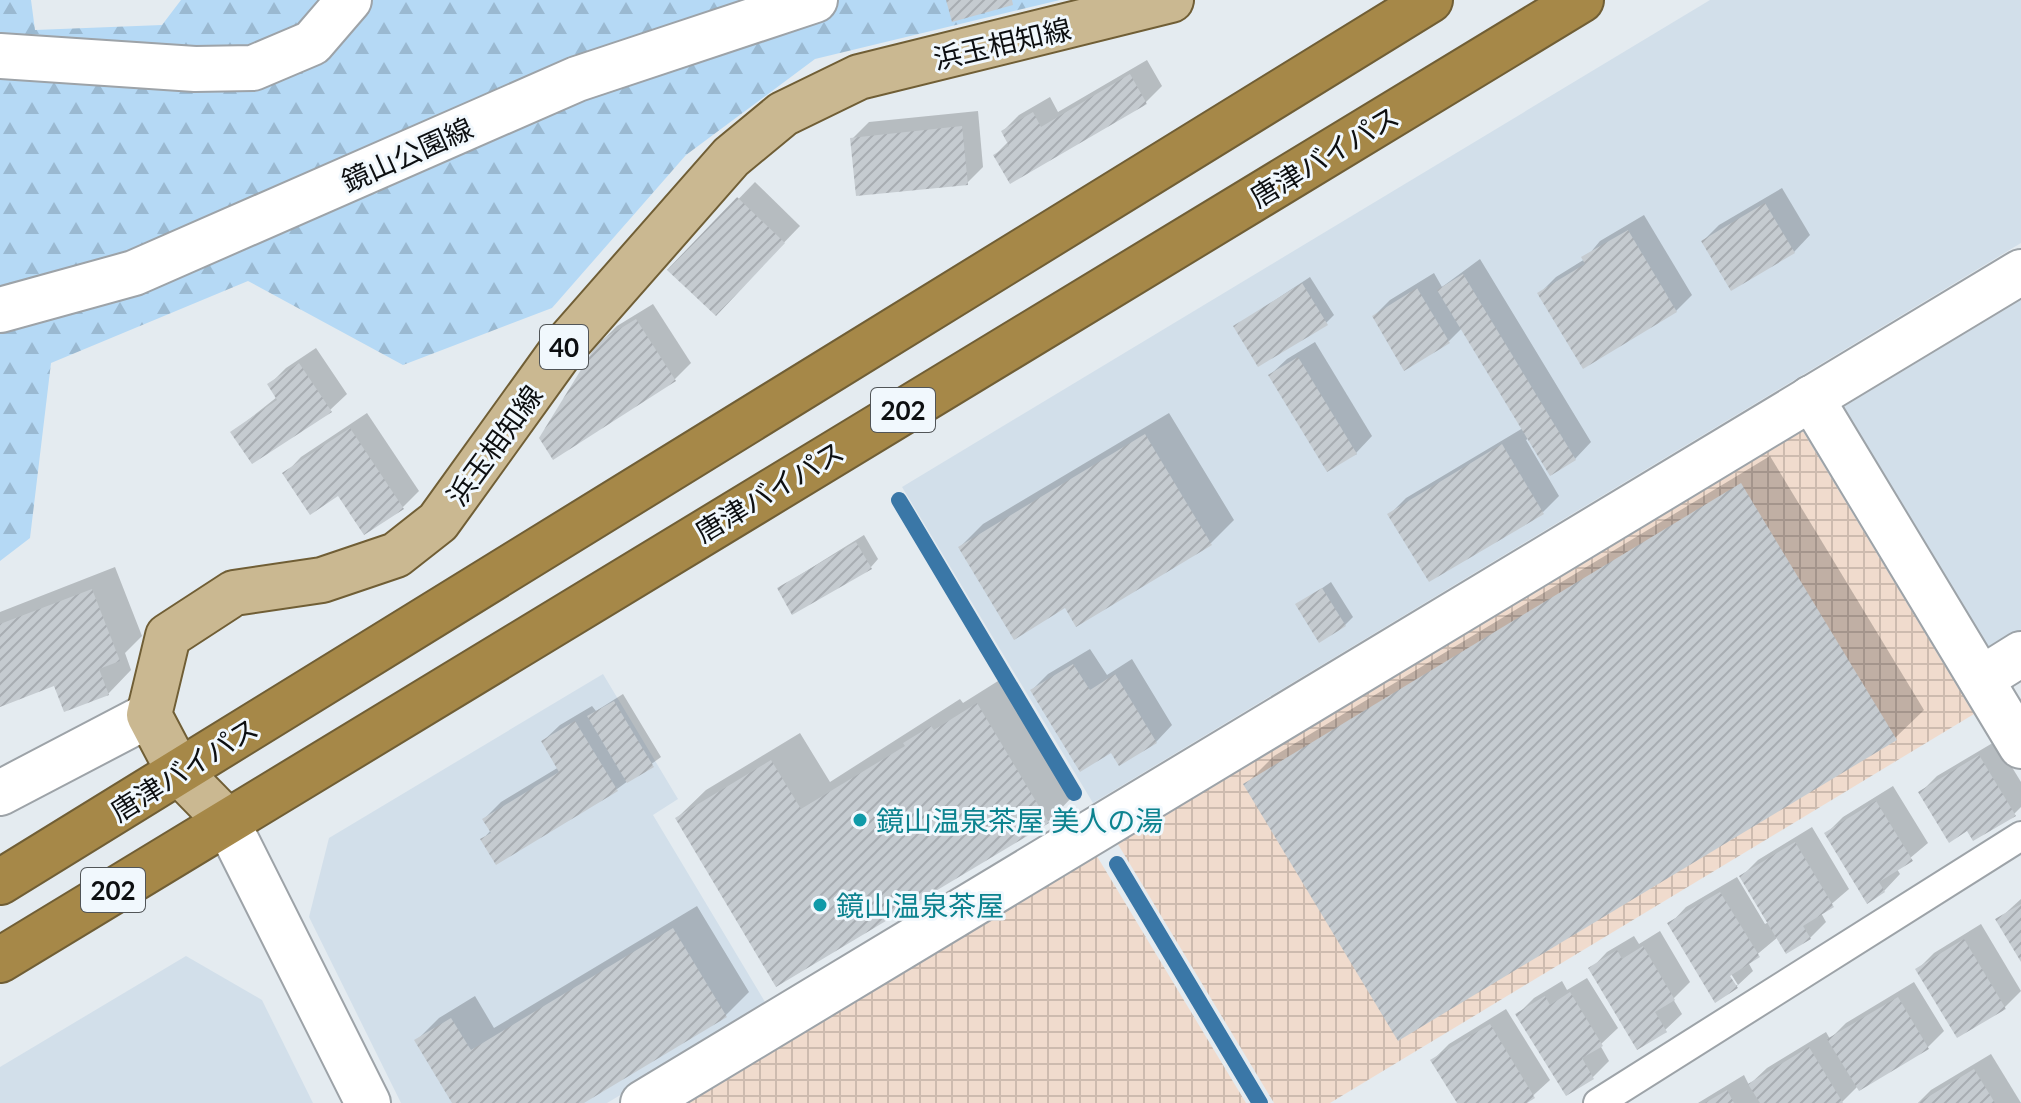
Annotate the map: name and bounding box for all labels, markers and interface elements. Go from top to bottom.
street label: 浜玉相知線 [930,11,1074,75]
street label: 唐津バイパス [1243,98,1405,214]
street label: 鏡山公園線 [336,110,478,198]
road number: 40 [540,325,588,369]
street label: 浜玉相知線 [439,378,549,512]
road number: 202 [871,388,935,432]
street label: 唐津バイパス [688,433,850,549]
street label: 唐津バイパス [104,710,264,828]
place label: 鏡山温泉茶屋 美人の湯 [876,803,1163,837]
marker: 鏡山温泉茶屋 美人の湯 [851,811,869,829]
road number: 202 [81,868,145,912]
place label: 鏡山温泉茶屋 [836,888,1004,922]
marker: 鏡山温泉茶屋 [811,896,829,914]

